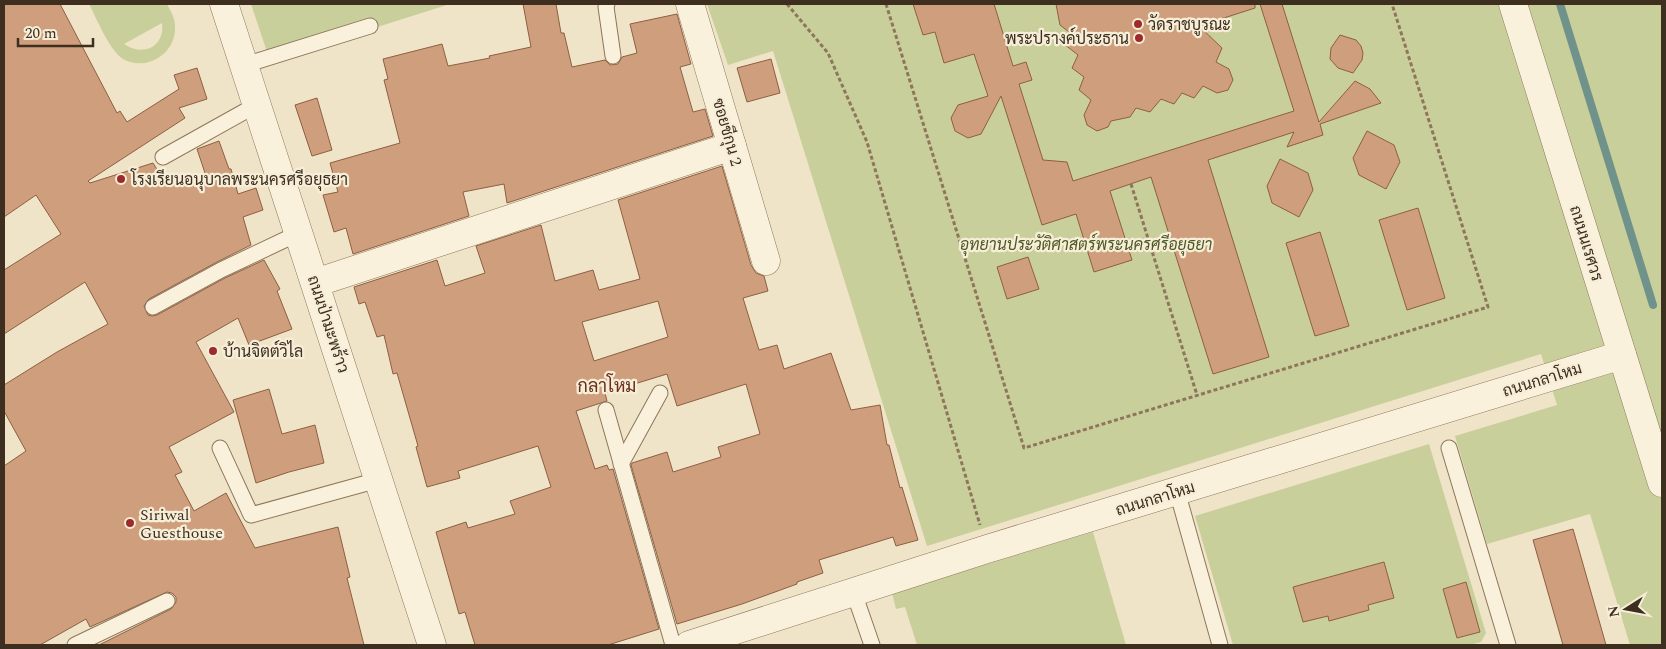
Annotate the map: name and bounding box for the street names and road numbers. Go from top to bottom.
street label: ซอยชีกุน 2 [706,96,748,169]
street label: ถนนนเรศวร [1563,202,1609,284]
street label: ถนนป่ามะพร้าว [301,272,355,376]
street label: ถนนกลาโหม [1500,356,1585,403]
street label: ถนนกลาโหม [1113,475,1198,522]

